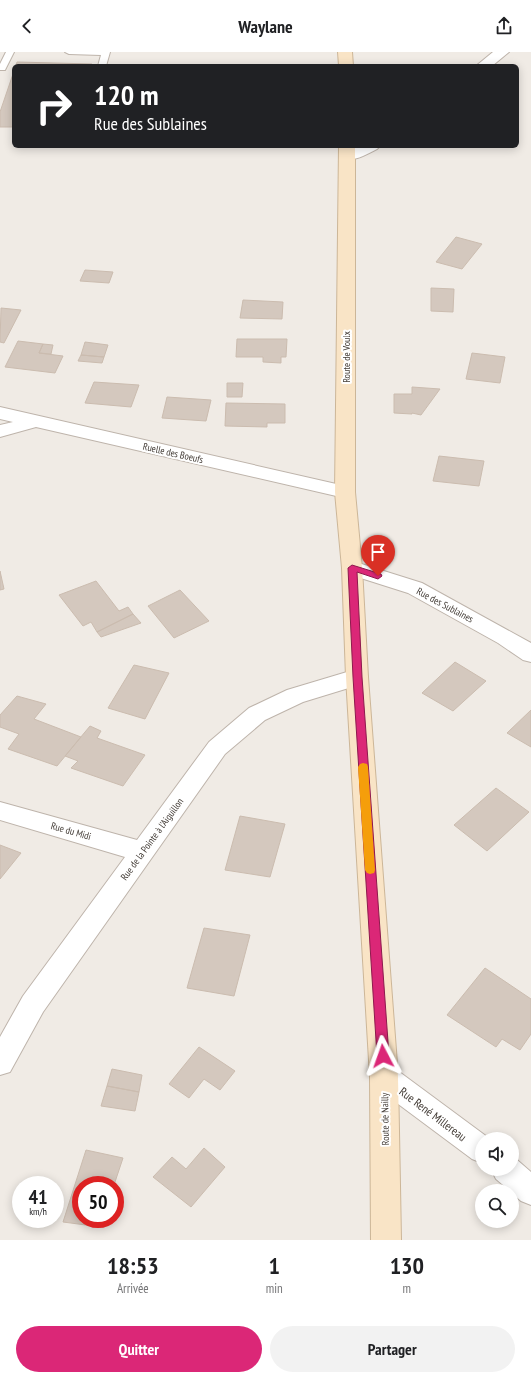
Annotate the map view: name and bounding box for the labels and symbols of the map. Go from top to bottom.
street label: Route de Voulx [340,331,353,383]
street label: Ruelle des Boeufs [142,440,205,466]
pin [361,535,395,576]
street label: Rue des Sublaines [414,585,476,626]
street label: Rue de la Pointe à l'Aiguillon [118,795,186,883]
street label: Rue du Midi [49,819,93,843]
position arrow [362,1035,404,1077]
street label: Rue René Millereau [396,1084,470,1144]
street label: Route de Nailly [378,1092,392,1145]
speed limit sign: 50 [72,1176,124,1228]

